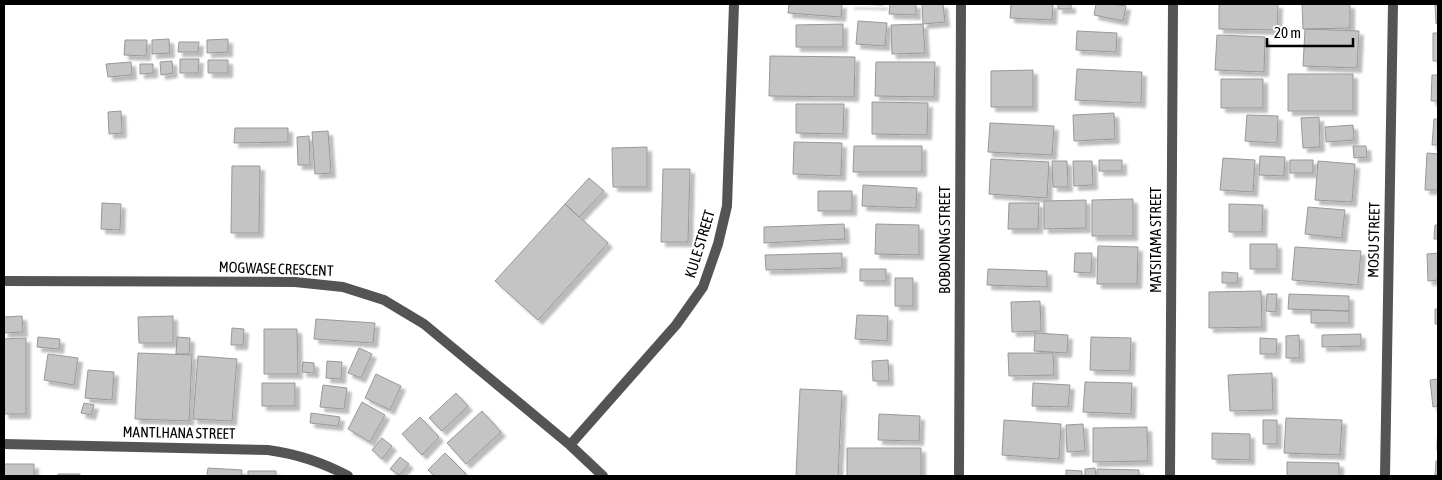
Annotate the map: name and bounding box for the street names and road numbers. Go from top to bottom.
street label: BOBONONG STREET [936,186,953,294]
street label: MATSITAMA STREET [1147,187,1164,293]
street label: MOSU STREET [1364,202,1383,278]
street label: KULE STREET [681,207,718,280]
street label: MOGWASE CRESCENT [218,258,334,279]
street label: MANTLHANA STREET [123,423,236,442]

